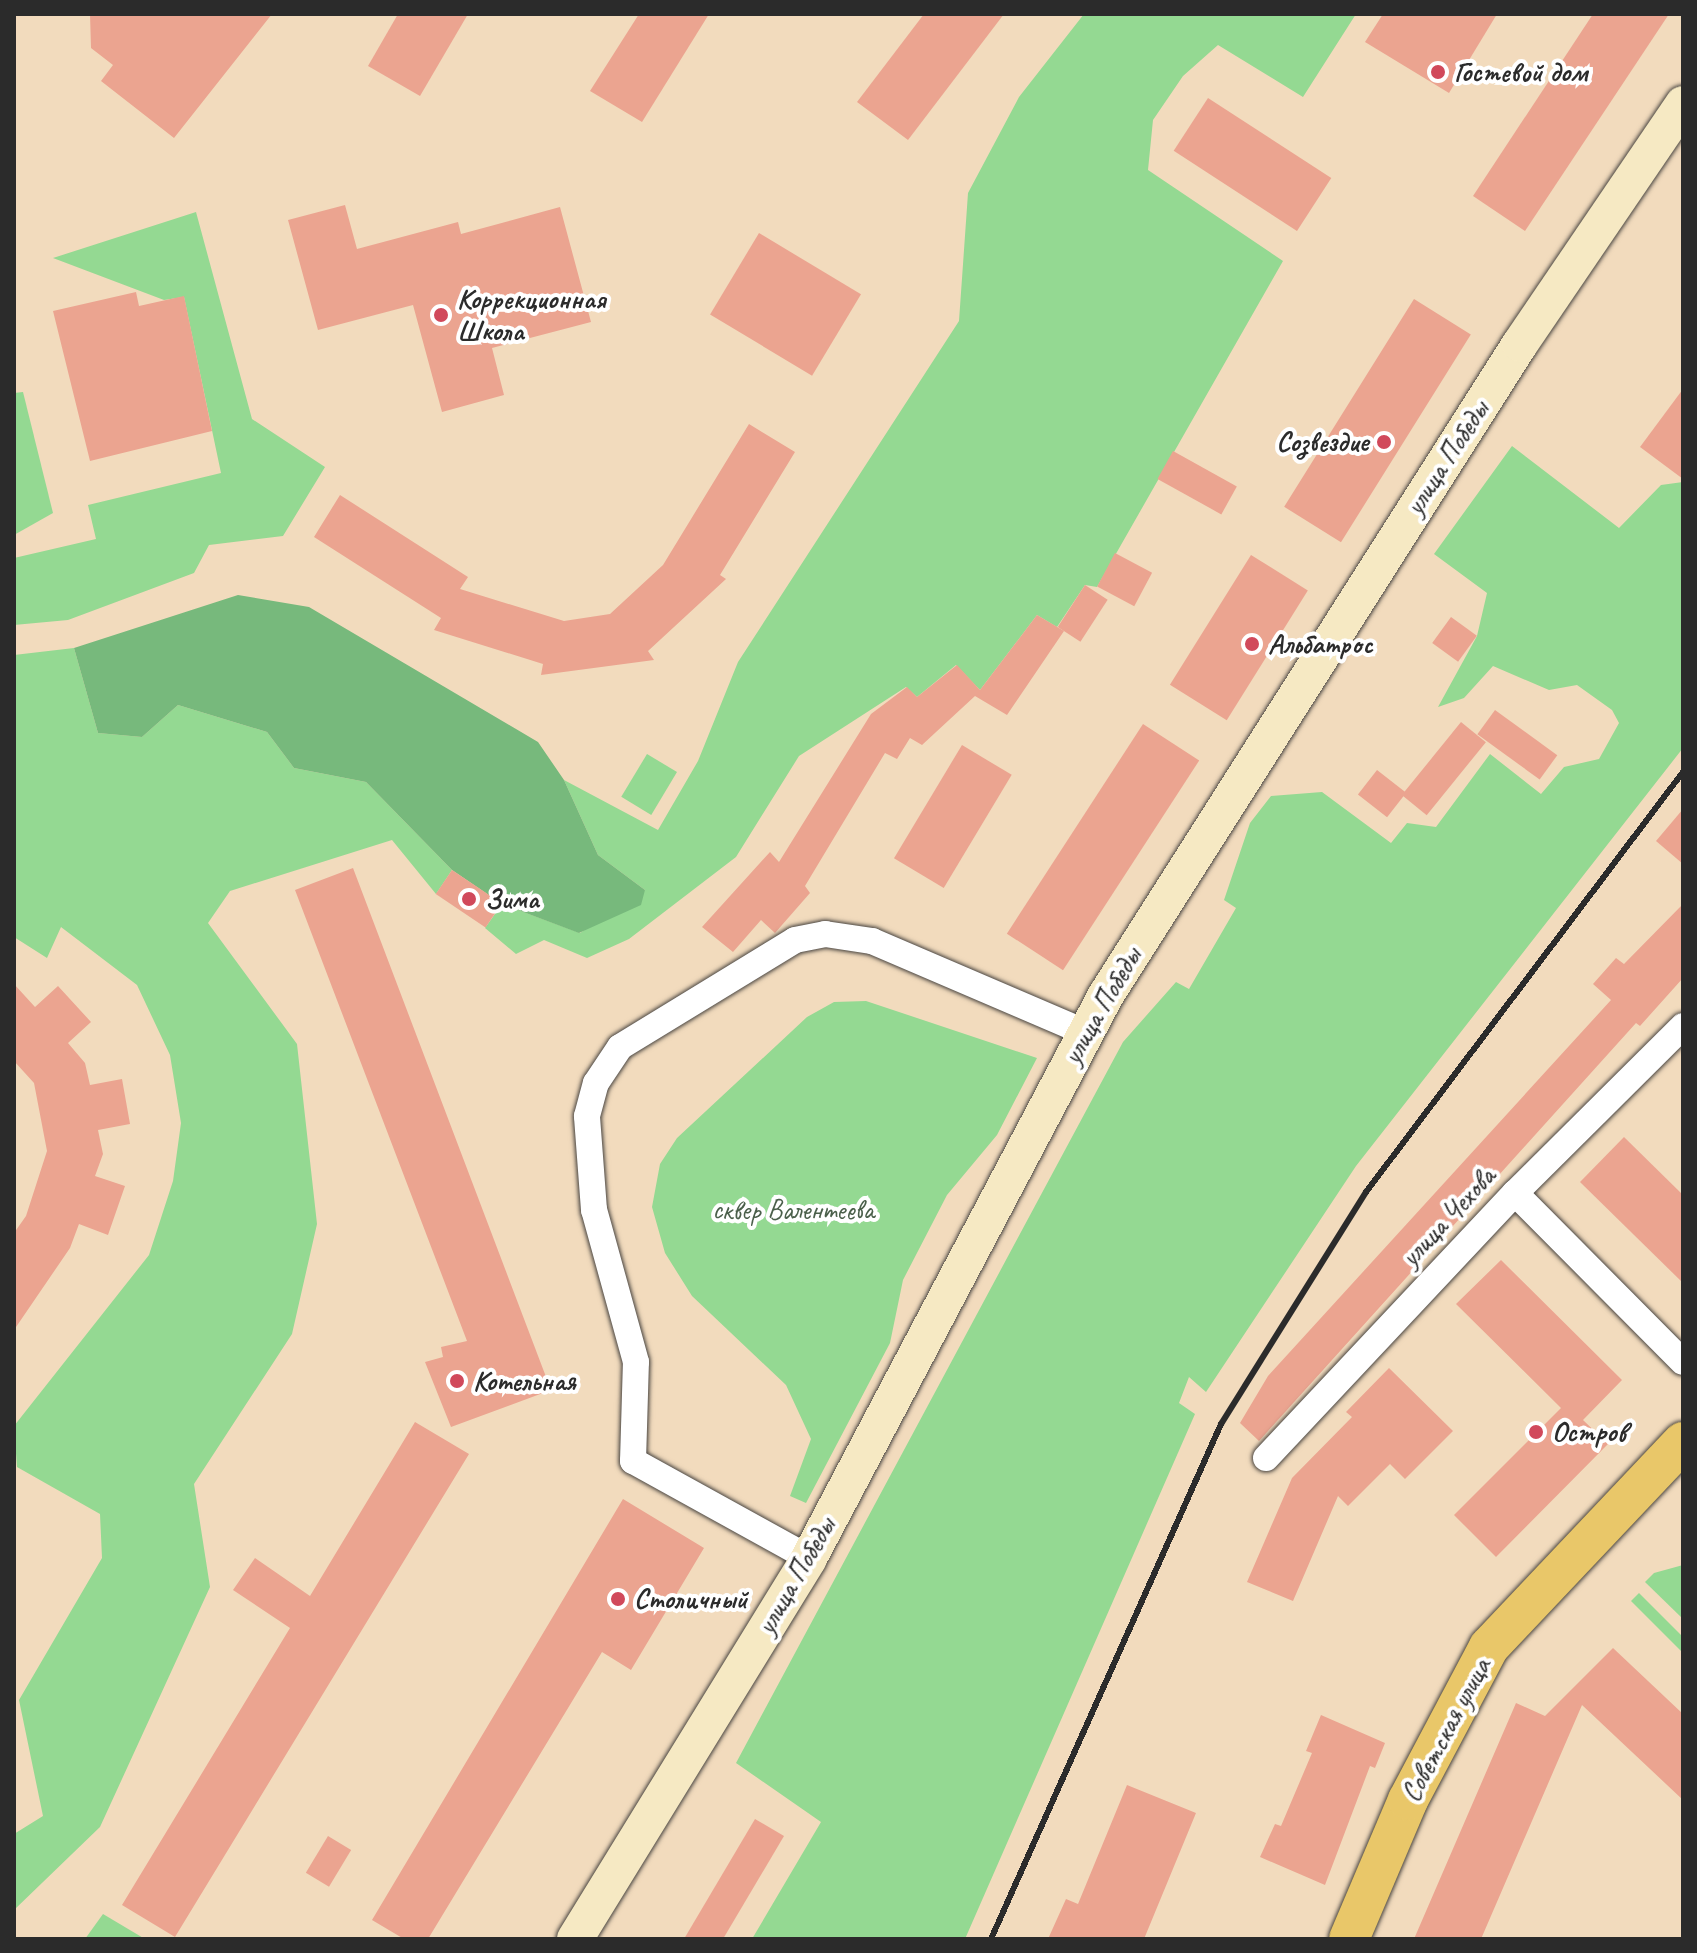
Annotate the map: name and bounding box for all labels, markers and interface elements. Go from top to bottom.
place label: Гостевой дом [1454,55,1588,89]
marker: Гостевой дом [1429,63,1447,81]
place label: Коррекционная Школа [457,282,606,348]
marker: Коррекционная Школа [432,306,450,324]
street label: улица Победы [1398,395,1496,521]
place label: Созвездие [1276,425,1368,459]
marker: Созвездие [1375,433,1393,451]
place label: Альбатрос [1268,627,1373,661]
marker: Альбатрос [1243,635,1261,653]
place label: Зима [485,882,539,916]
marker: Зима [460,890,478,908]
street label: улица Победы [1055,942,1149,1070]
street label: улица Чехова [1394,1160,1502,1274]
park label: сквер Валентеева [710,1193,876,1227]
place label: Котельная [473,1364,576,1398]
marker: Котельная [448,1372,466,1390]
place label: Остров [1552,1415,1627,1449]
marker: Остров [1527,1423,1545,1441]
street label: улица Победы [749,1512,843,1640]
place label: Столичный [634,1582,747,1616]
marker: Столичный [609,1590,627,1608]
street label: Советская улица [1393,1651,1499,1809]

